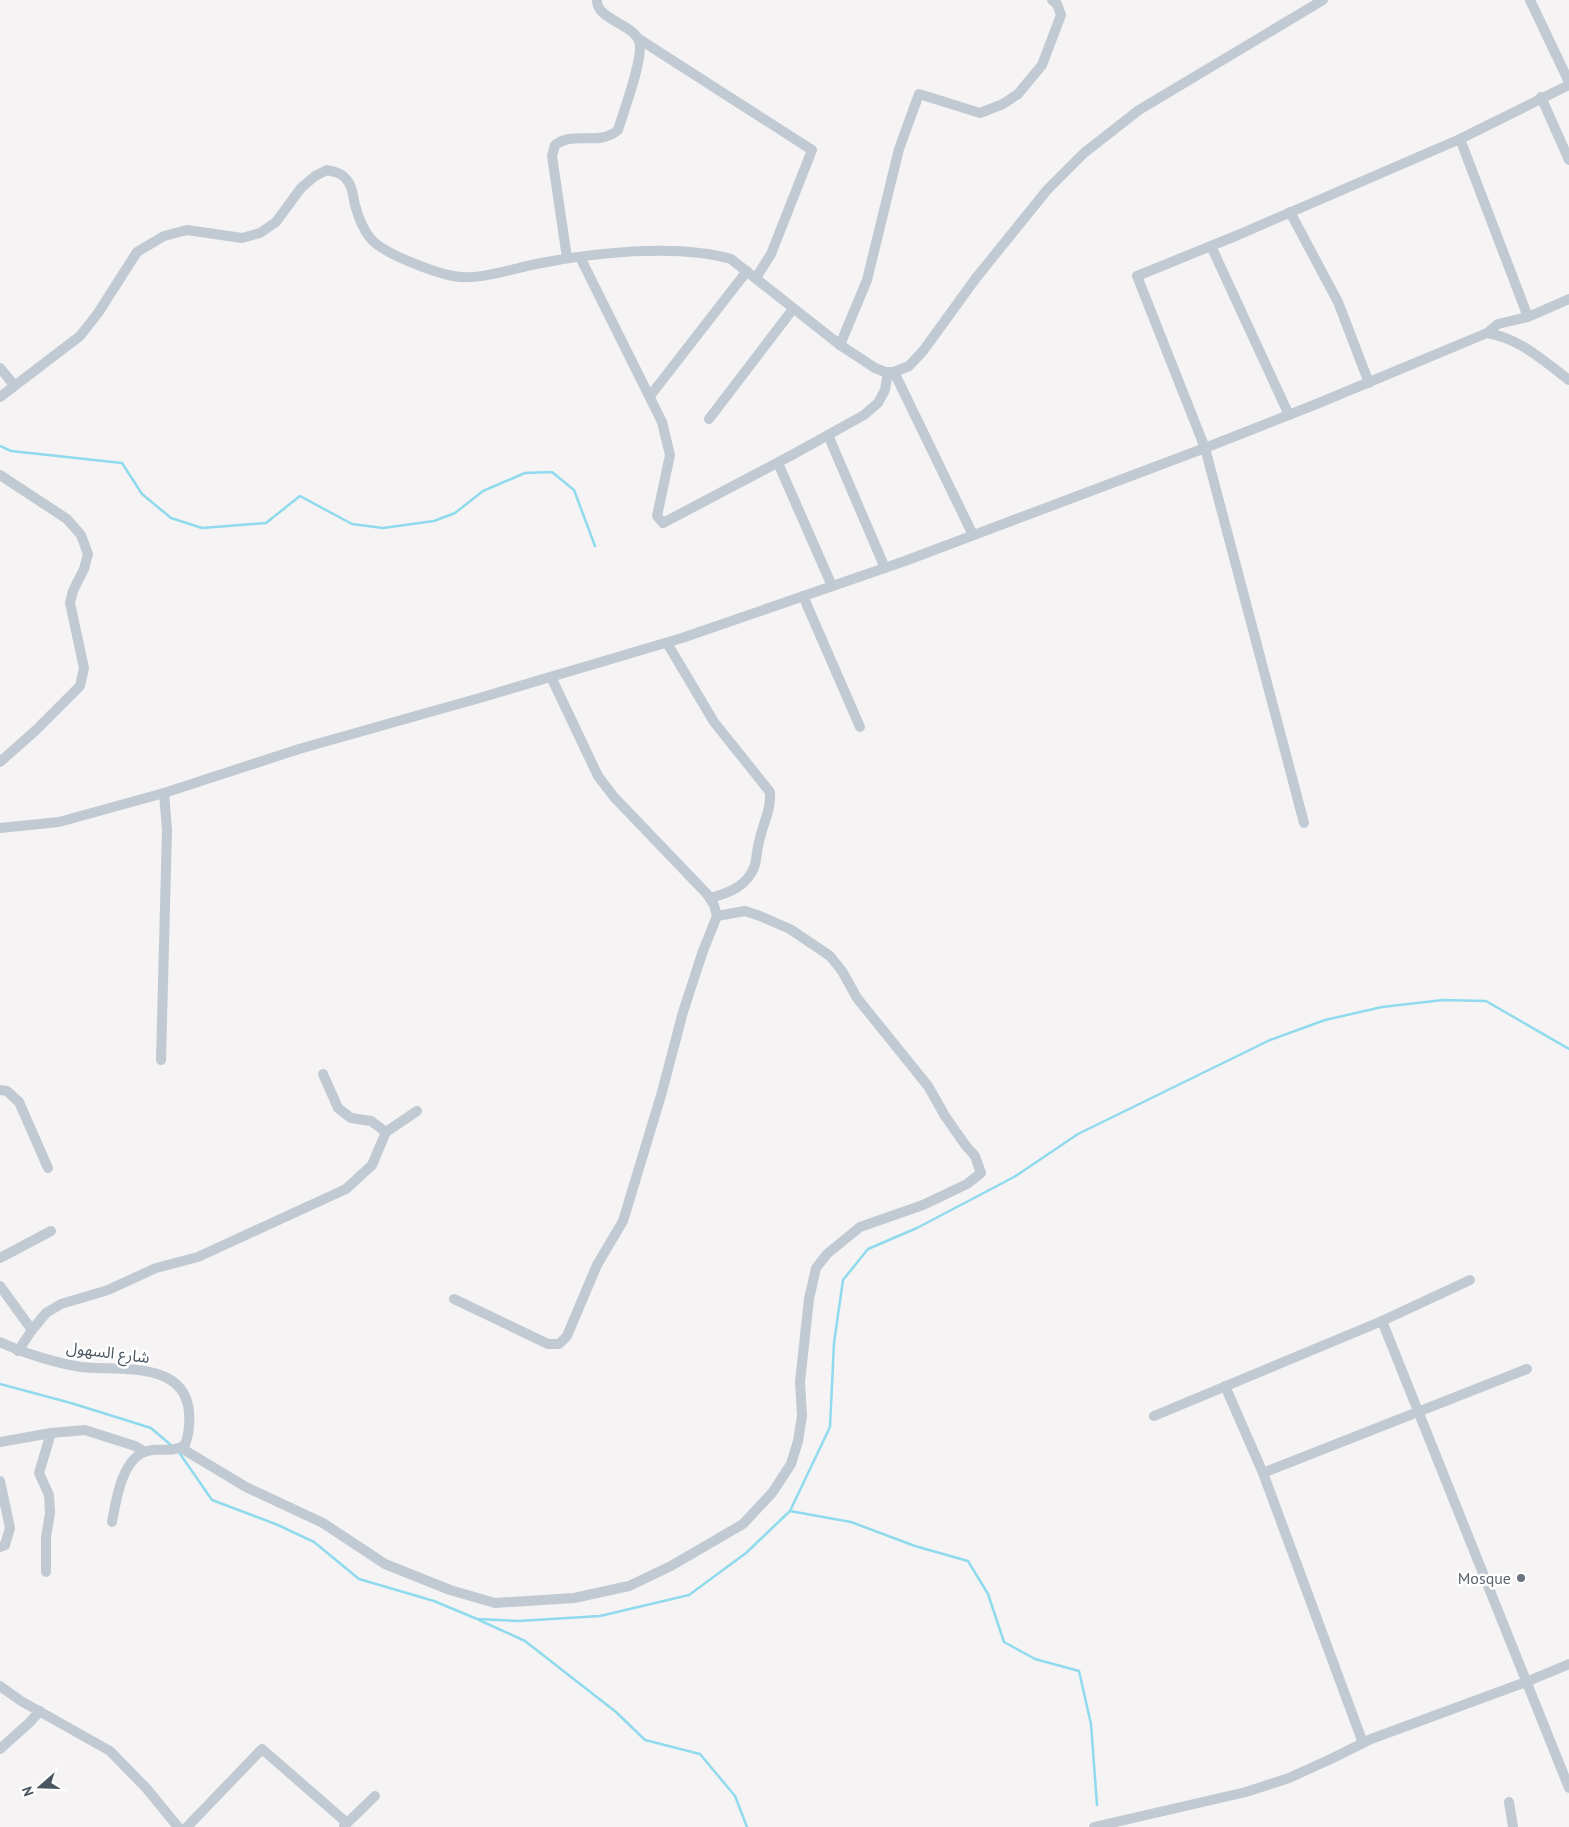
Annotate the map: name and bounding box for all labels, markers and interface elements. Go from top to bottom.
street label: شارع السهول [65,1337,151,1370]
place label: Mosque [1458,1568,1511,1588]
marker: Mosque [1515,1572,1527,1584]
north arrow [15,1762,65,1812]
text: N [18,1784,38,1799]

